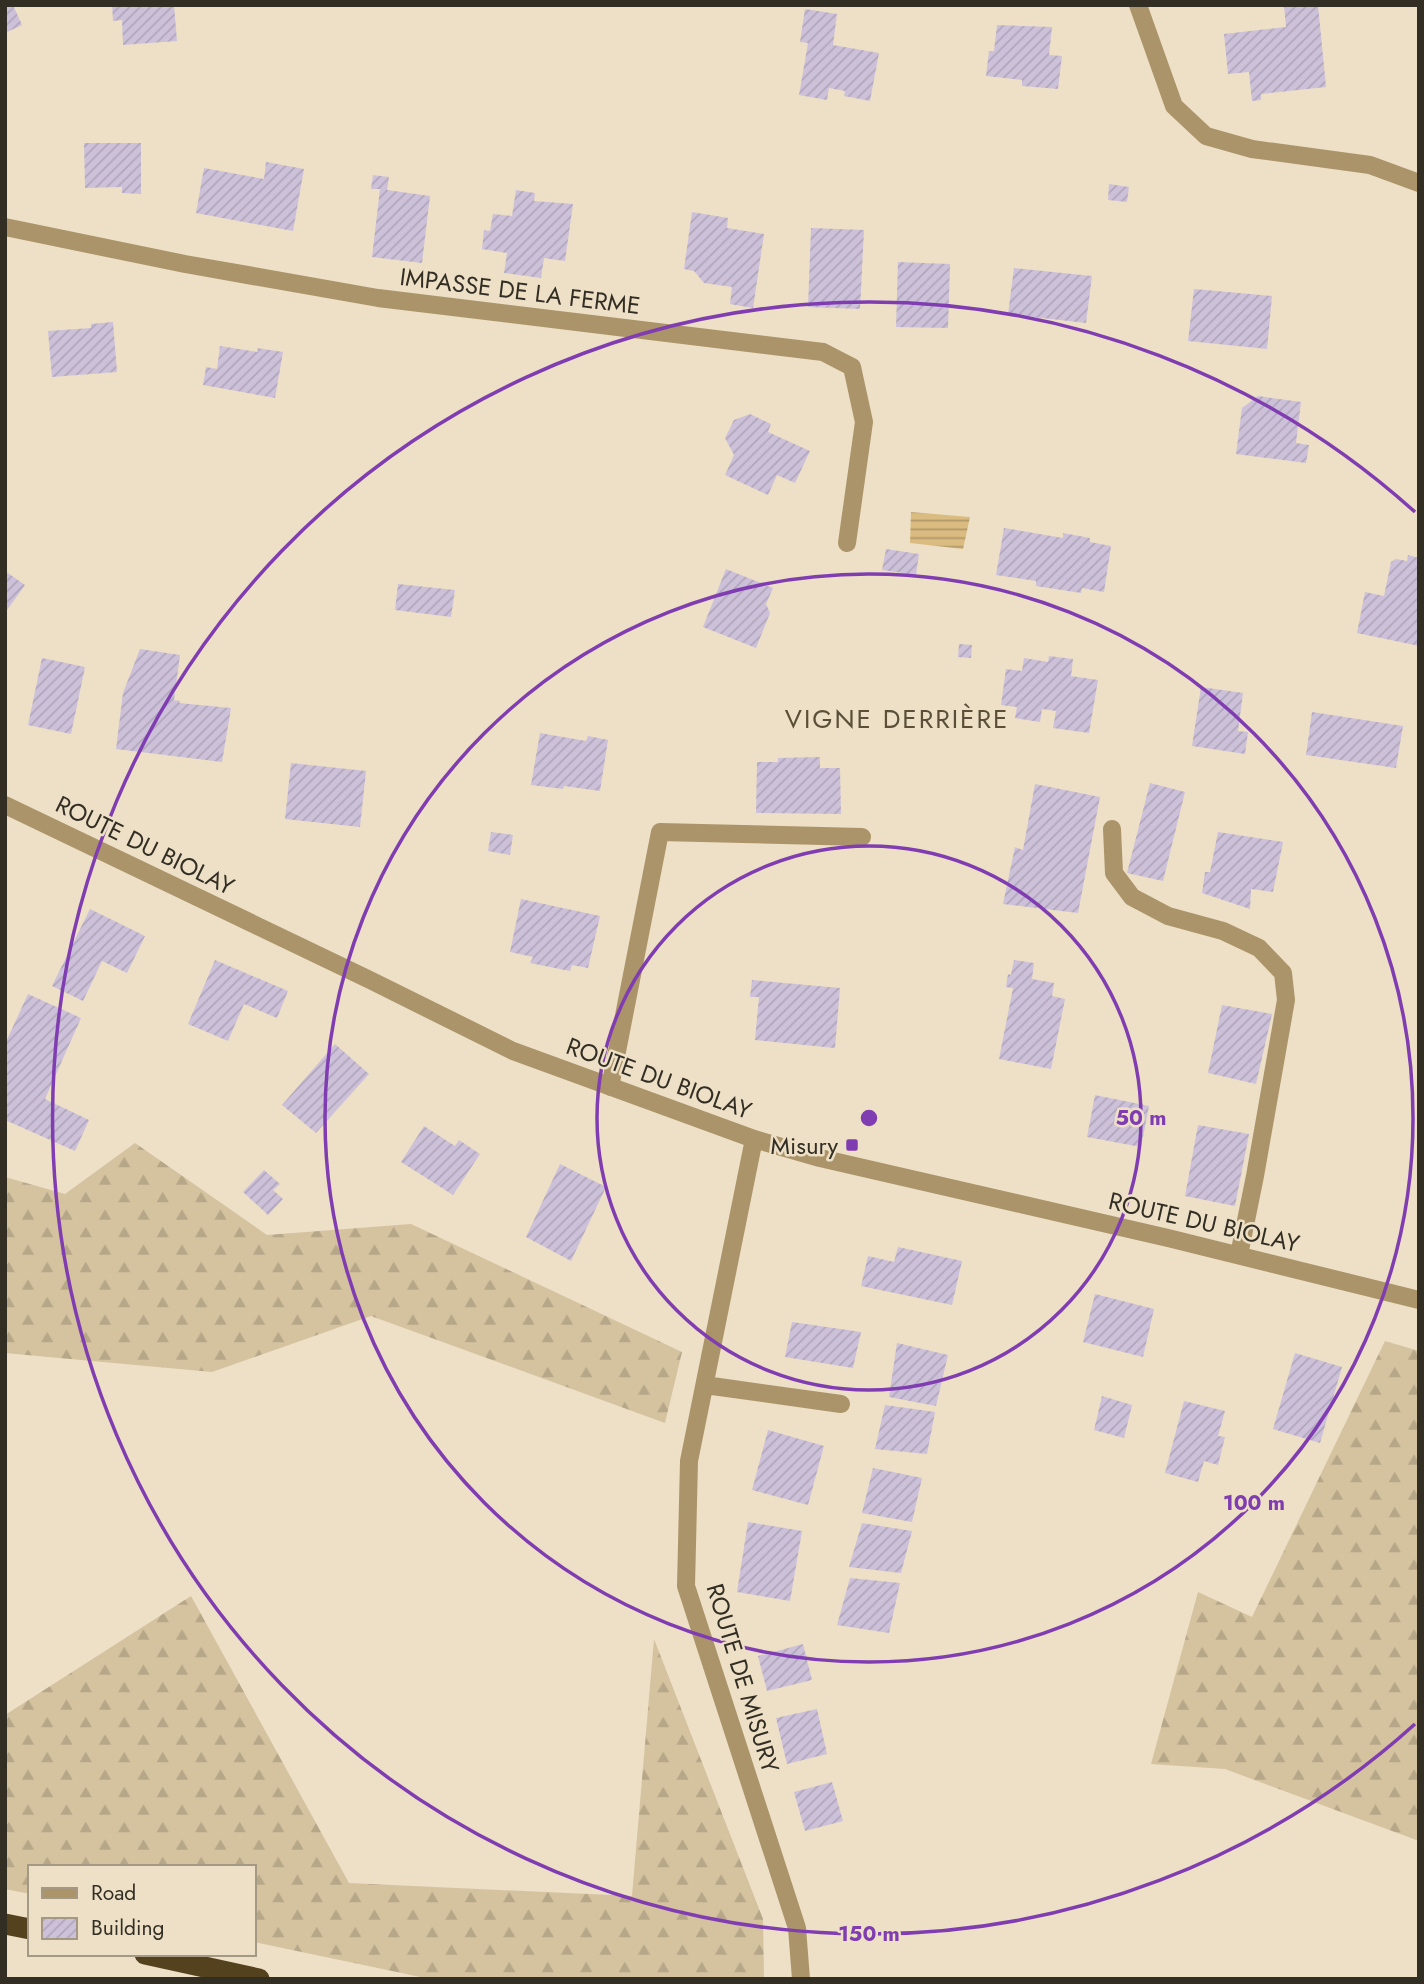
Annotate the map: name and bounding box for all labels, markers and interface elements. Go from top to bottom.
street label: IMPASSE DE LA FERME [398,259,642,323]
district label: VIGNE DERRIÈRE [785,700,1009,738]
street label: ROUTE DU BIOLAY [50,787,241,904]
street label: ROUTE DU BIOLAY [561,1028,757,1128]
text: 50 m [1116,1103,1166,1133]
centre of rings [857,1106,881,1130]
place label: Misury [771,1128,838,1163]
marker: Misury [844,1137,860,1153]
street label: ROUTE DU BIOLAY [1105,1183,1303,1261]
text: 100 m [1223,1488,1285,1518]
street label: ROUTE DE MISURY [698,1579,789,1777]
legend [28,1865,256,1956]
text: Road [91,1878,136,1908]
text: Building [91,1913,164,1943]
text: 150 m [838,1919,900,1949]

